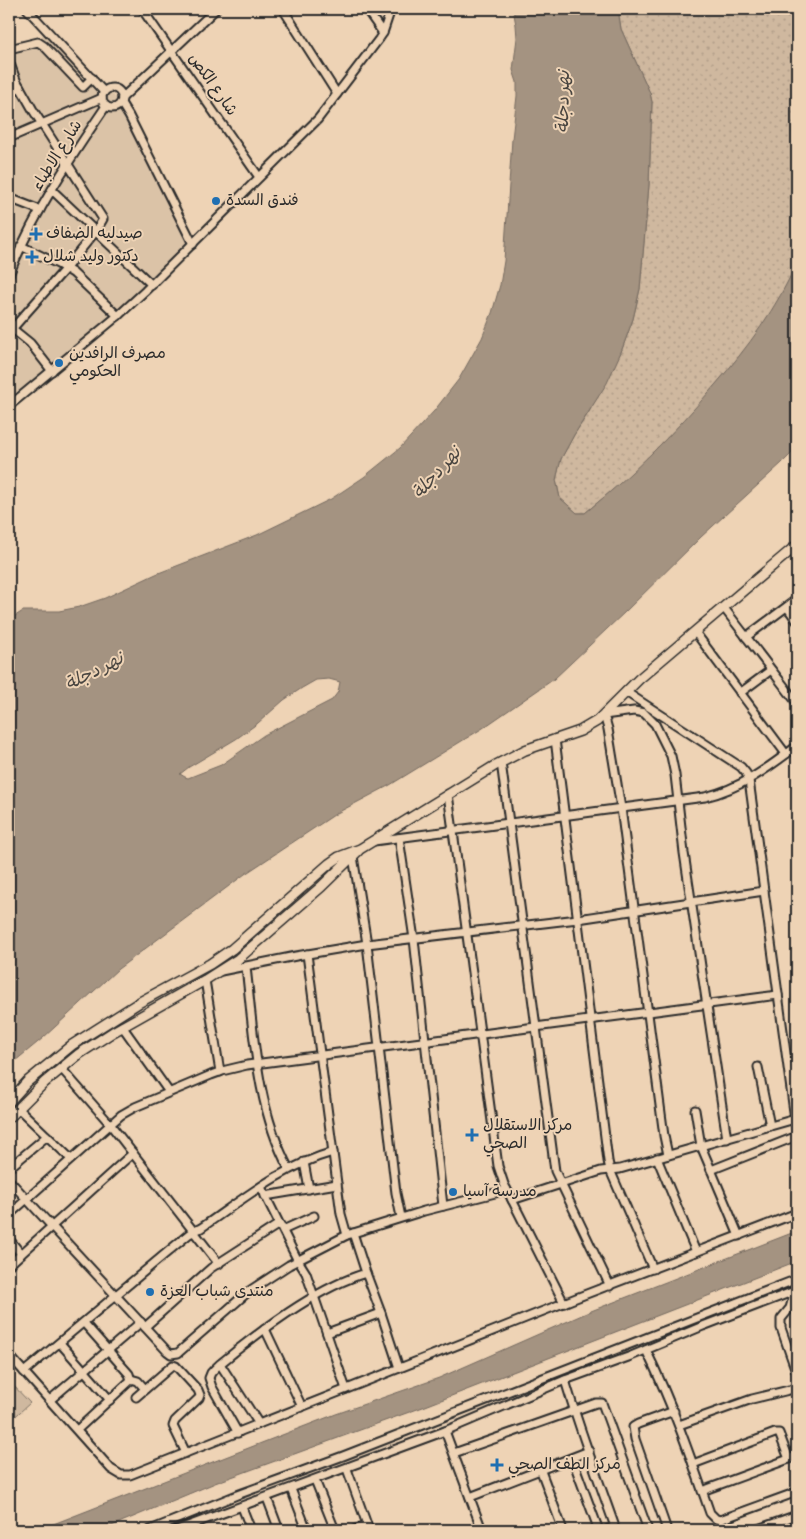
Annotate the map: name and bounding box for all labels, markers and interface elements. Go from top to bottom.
street label: شارع الكص [182,49,242,121]
water label: نهر دجلة [552,68,578,134]
street label: شارع الاطباء [27,116,89,196]
place label: فندق السدة [226,190,299,213]
marker: فندق السدة [210,195,222,207]
place label: صيدليه الضفاف [46,223,143,246]
marker: صيدليه الضفاف [30,228,42,240]
place label: دكتور وليد شلال [43,246,139,269]
marker: دكتور وليد شلال [25,250,39,264]
place label: مصرف الرافدين الحكومي [69,343,166,385]
marker: مصرف الرافدين الحكومي [53,357,65,369]
water label: نهر دجلة [408,441,470,506]
water label: نهر دجلة [61,647,131,698]
place label: مركز الاستقلال الصحي [483,1115,572,1157]
marker: مركز الاستقلال الصحي [465,1128,479,1142]
place label: مدرسة آسيا [463,1181,537,1204]
marker: مدرسة آسيا [447,1186,459,1198]
place label: منتدى شباب العزة [160,1281,273,1304]
marker: منتدى شباب العزة [144,1286,156,1298]
place label: مركز الطف الصحي [508,1454,621,1478]
marker: مركز الطف الصحي [490,1458,504,1472]

